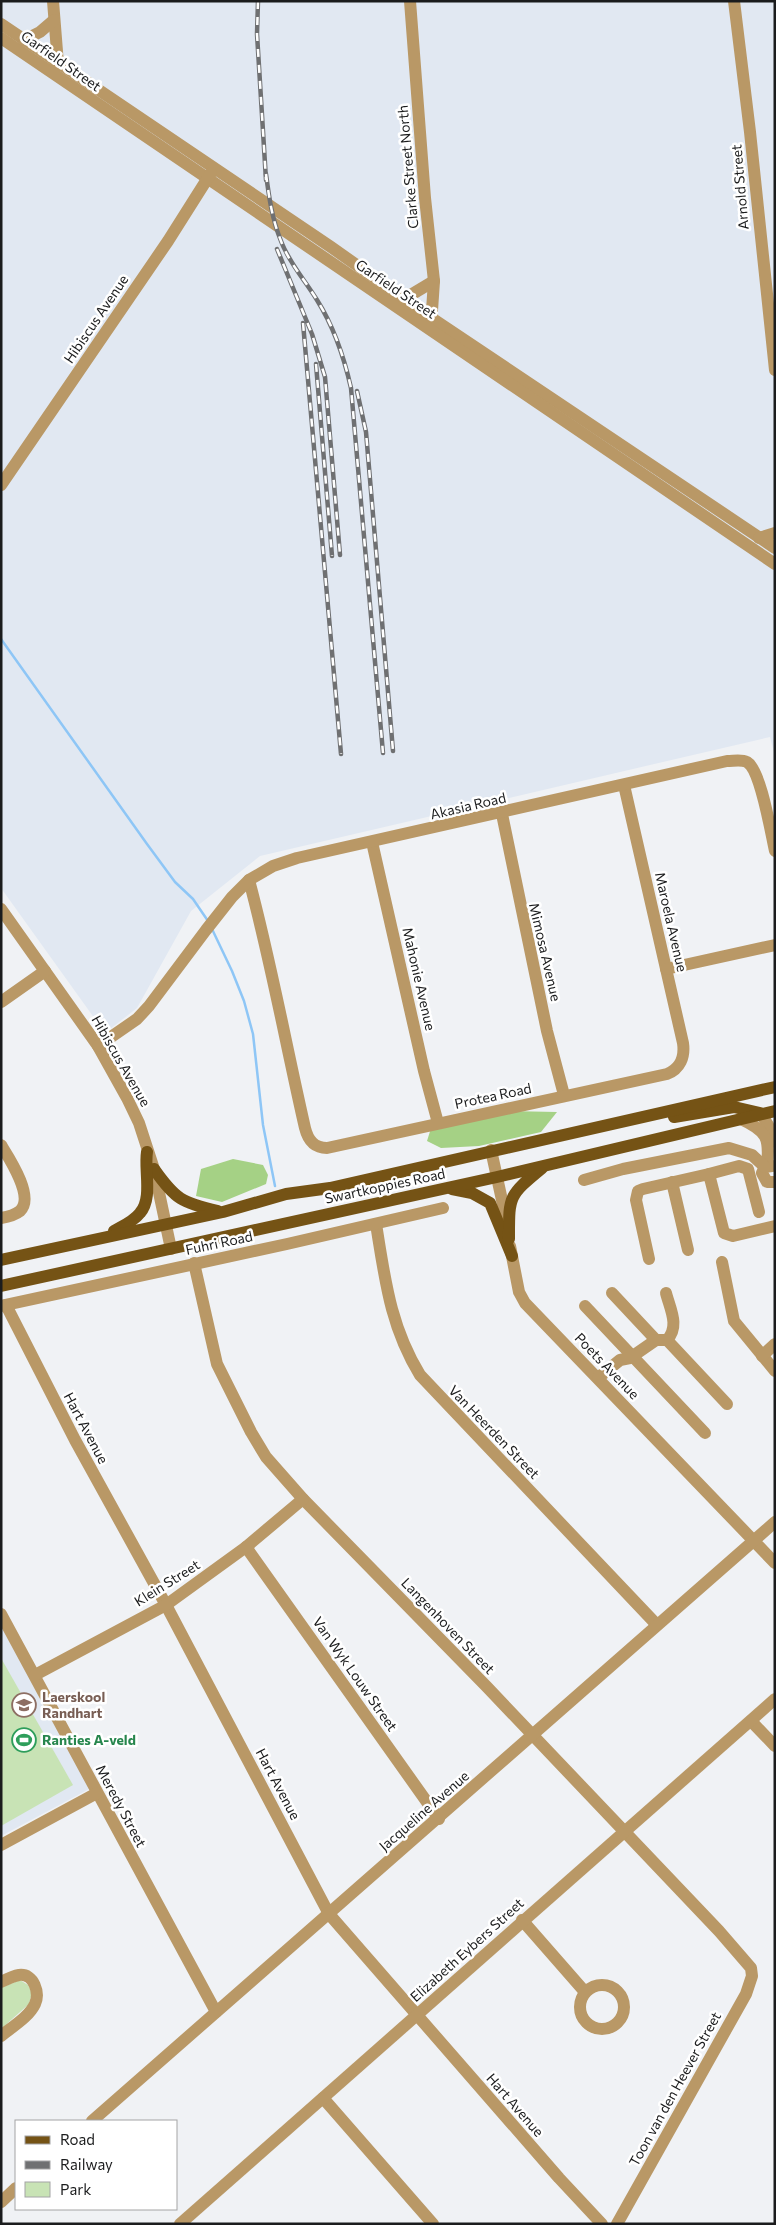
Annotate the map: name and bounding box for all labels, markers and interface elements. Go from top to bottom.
street label: Garfield Street [18,27,105,95]
street label: Clarke Street North [394,105,421,230]
street label: Arnold Street [727,143,752,230]
street label: Garfield Street [353,255,440,322]
street label: Hibiscus Avenue [60,271,131,366]
street label: Akasia Road [428,789,507,822]
street label: Maroela Avenue [652,870,691,973]
street label: Mimosa Avenue [526,901,565,1003]
street label: Mahonie Avenue [399,926,440,1032]
street label: Hibiscus Avenue [88,1012,154,1110]
street label: Protea Road [453,1079,533,1112]
street label: Swartkoppies Road [323,1164,447,1207]
street label: Fuhri Road [184,1227,254,1258]
street label: Poets Avenue [571,1329,643,1402]
street label: Van Heerden Street [445,1381,543,1482]
street label: Hart Avenue [61,1389,112,1466]
street label: Klein Street [131,1556,203,1609]
street label: Langenhoven Street [398,1574,499,1677]
street label: Van Wyk Louw Street [309,1613,401,1734]
place label: Laerskool Randhart [42,1688,105,1721]
school or university icon: Laerskool Randhart [11,1692,37,1718]
sports icon: Ranties A-veld [11,1727,37,1753]
place label: Ranties A-veld [42,1731,136,1748]
street label: Hart Avenue [253,1745,304,1822]
street label: Meredy Street [93,1762,150,1850]
street label: Jacqueline Avenue [375,1767,472,1854]
street label: Elizabeth Eybers Street [406,1894,527,2005]
street label: Toon van den Heever Street [625,2008,724,2169]
street label: Hart Avenue [483,2069,548,2140]
legend [15,2120,178,2210]
text: Road [60,2130,95,2148]
text: Railway [60,2155,113,2173]
text: Park [60,2180,91,2198]

